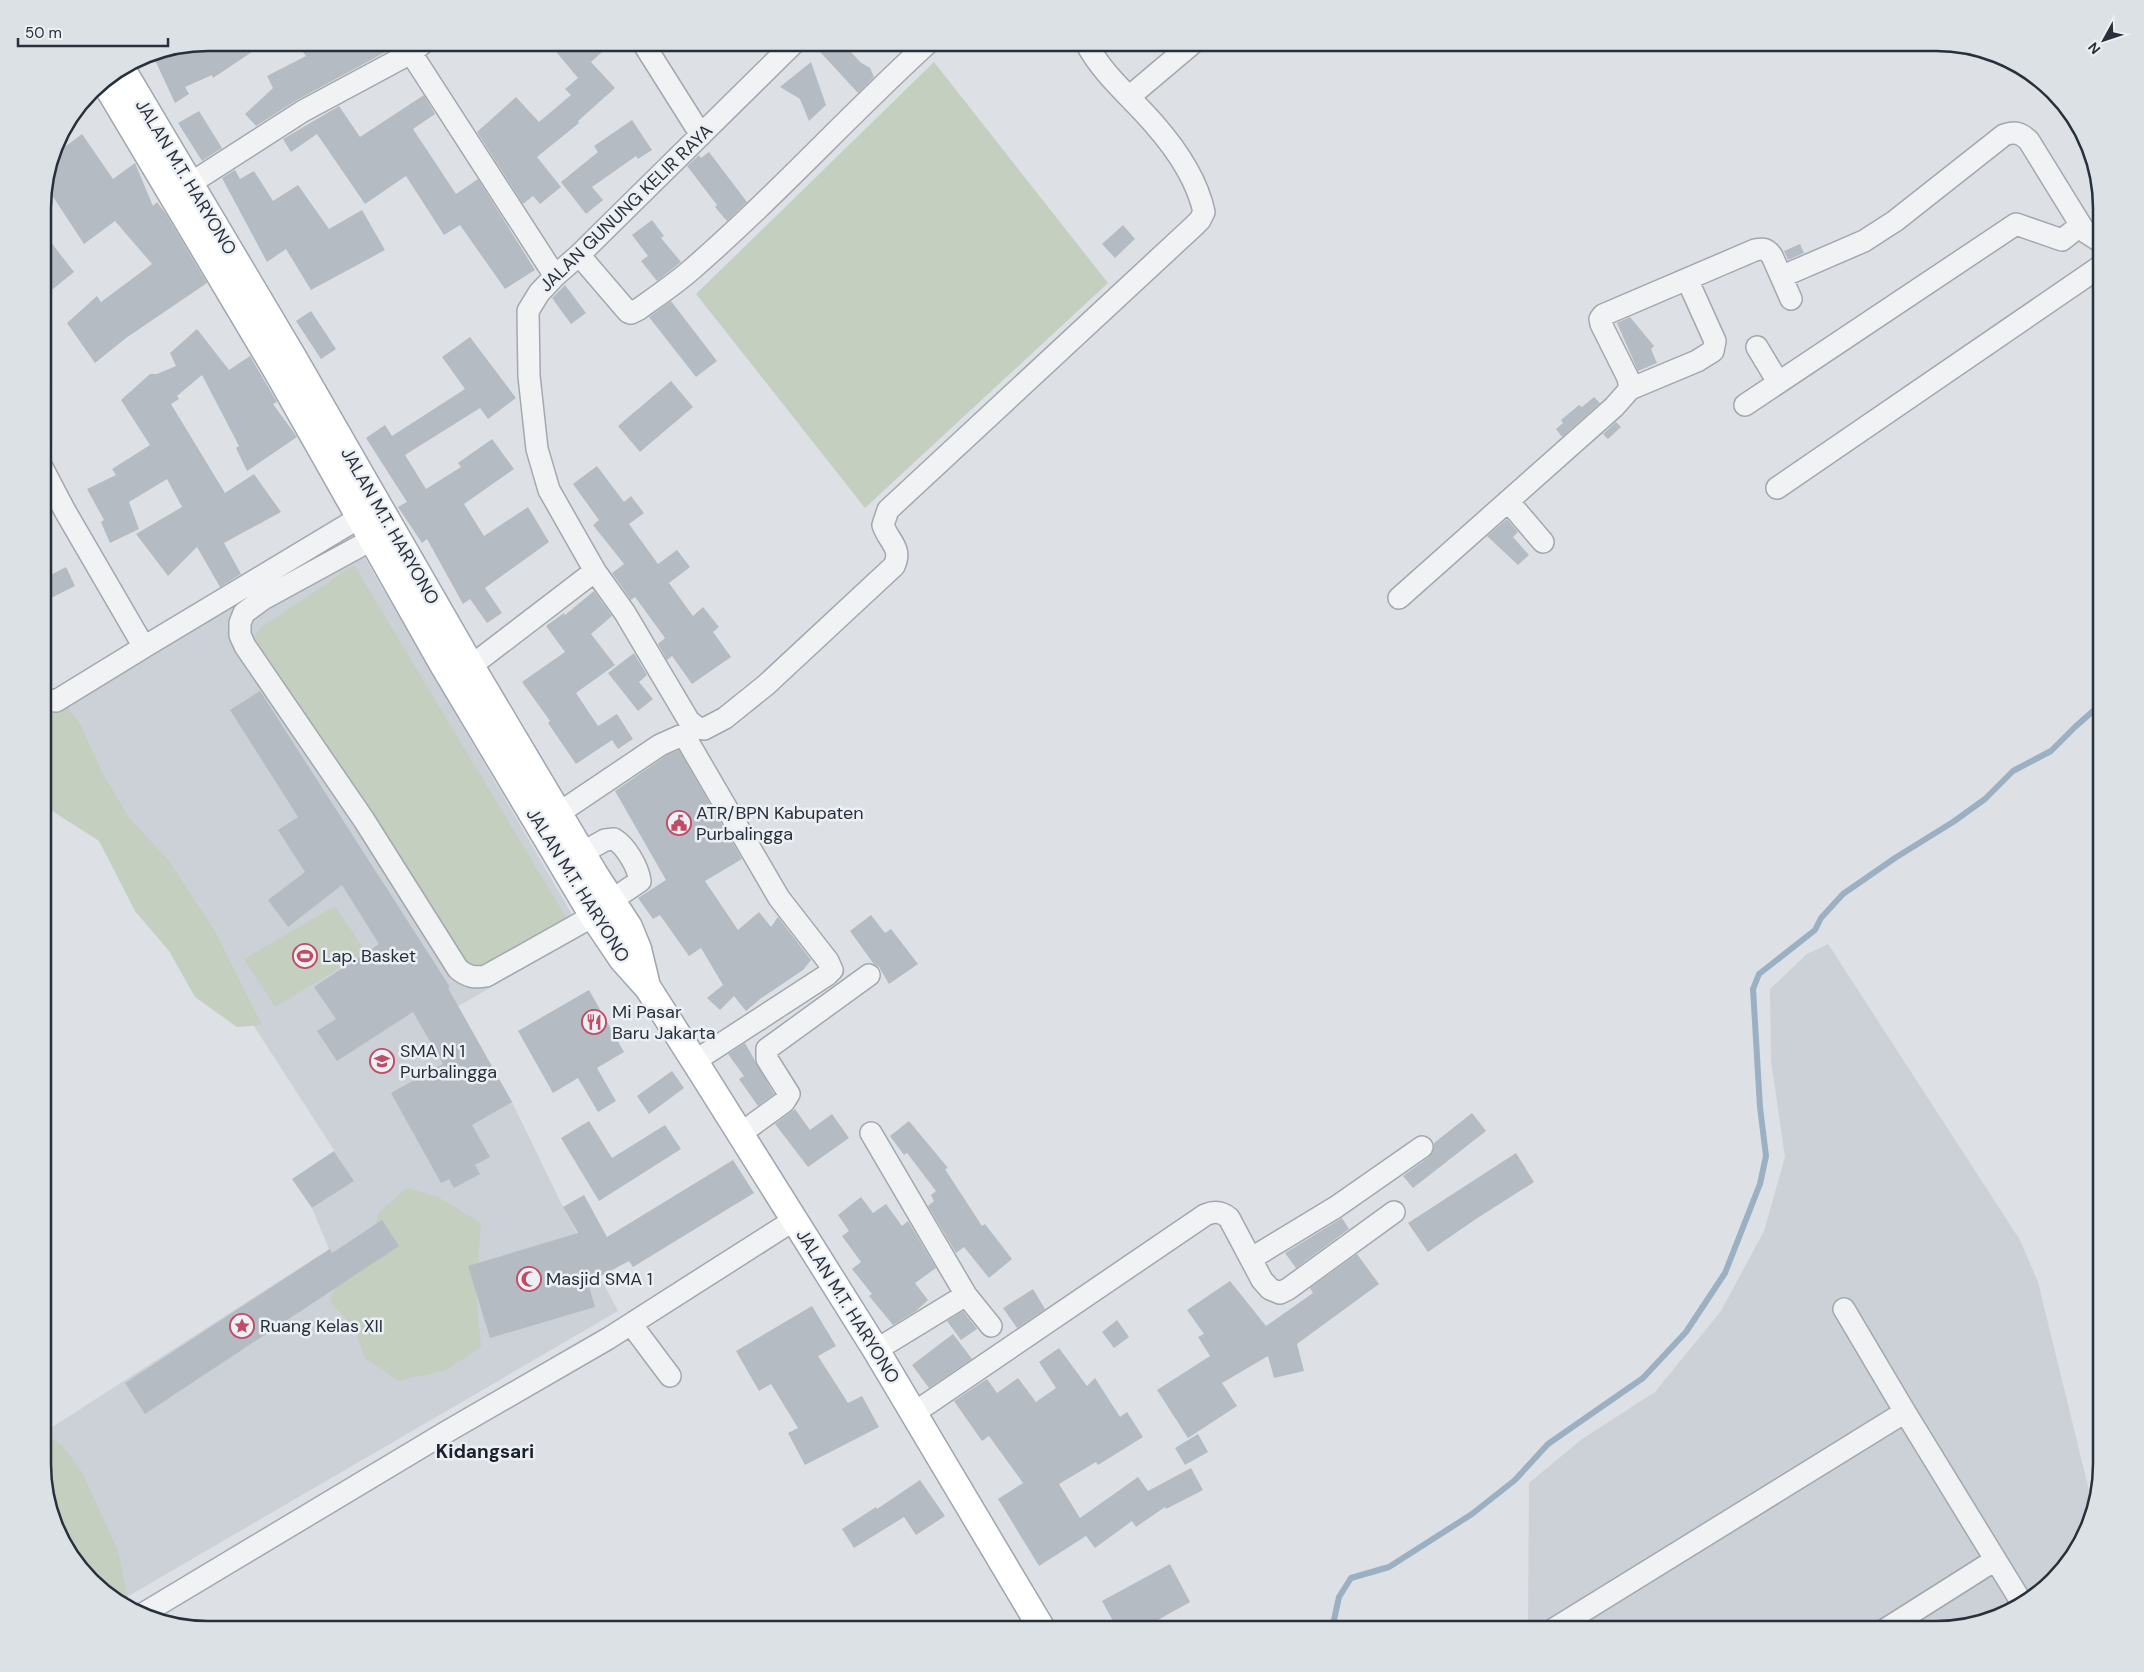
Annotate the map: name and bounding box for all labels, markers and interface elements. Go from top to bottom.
scale bar [18,15,168,47]
north arrow [2079,15,2129,65]
text: 50 m [25,23,62,43]
text: N [2084,39,2104,58]
street label: JALAN M.T. HARYONO [130,95,242,259]
street label: JALAN GUNUNG KELIR RAYA [534,119,718,297]
street label: JALAN M.T. HARYONO [335,443,445,609]
place label: ATR/BPN Kabupaten Purbalingga [696,801,864,846]
street label: JALAN M.T. HARYONO [521,803,635,967]
public building icon: ATR/BPN Kabupaten Purbalingga [666,810,692,836]
sports icon: Lap. Basket [292,943,318,969]
place label: Lap. Basket [322,944,416,968]
place label: Mi Pasar Baru Jakarta [612,1000,716,1045]
restaurant icon: Mi Pasar Baru Jakarta [581,1009,607,1035]
place label: SMA N 1 Purbalingga [400,1039,497,1084]
school or university icon: SMA N 1 Purbalingga [369,1048,395,1074]
street label: JALAN M.T. HARYONO [791,1224,905,1388]
mosque icon: Masjid SMA 1 [516,1266,542,1292]
place label: Masjid SMA 1 [546,1267,653,1291]
place icon: Ruang Kelas XII [229,1313,255,1339]
place label: Ruang Kelas XII [260,1314,383,1338]
district label: Kidangsari [436,1439,534,1464]

